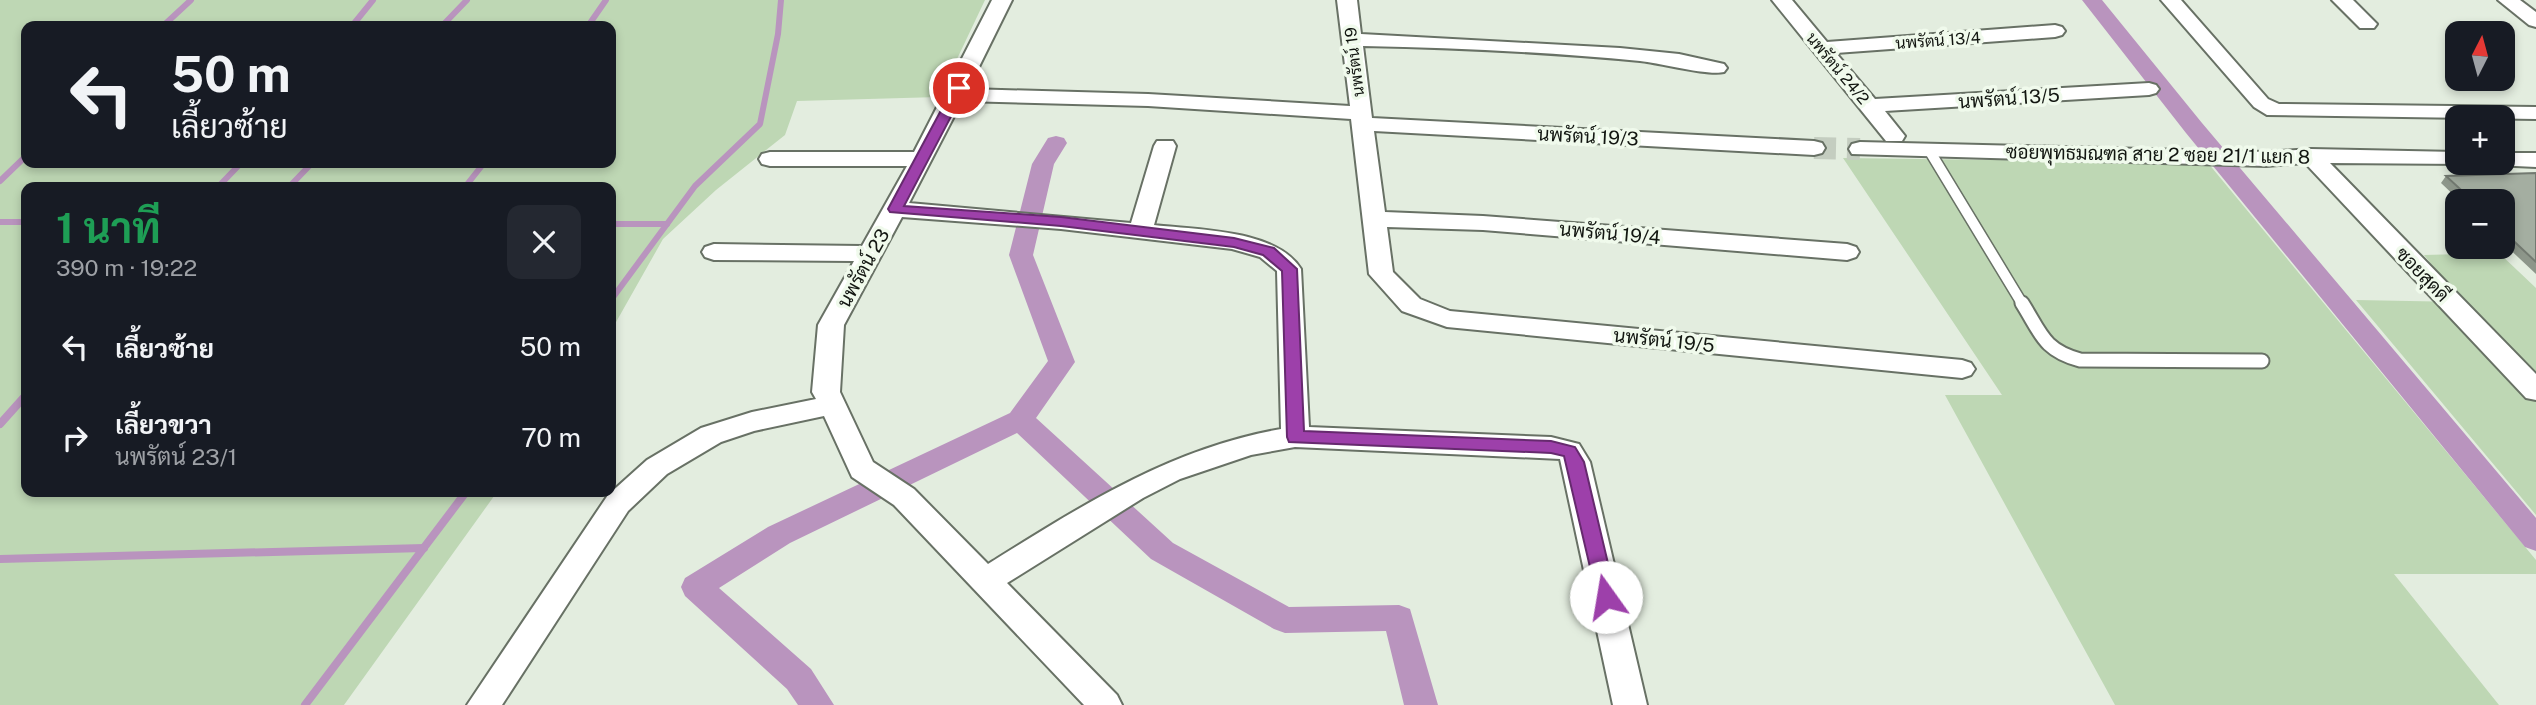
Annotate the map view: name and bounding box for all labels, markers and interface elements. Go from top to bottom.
north arrow [2445,21,2515,91]
map controls [2445,21,2515,259]
street label: นพรัตน์ 13/4 [1895,25,1981,53]
street label: นพรัตน์ 19 [1338,26,1368,98]
street label: นพรัตน์ 24/2 [1802,27,1875,108]
text: 50 m [171,45,291,103]
icon: left [56,49,147,140]
pin [929,58,989,118]
icon: arrive [940,69,978,107]
street label: นพรัตน์ 13/5 [1957,82,2061,113]
button: + [2445,105,2515,175]
text: เลี้ยวซ้าย [171,108,288,145]
street label: นพรัตน์ 19/3 [1537,121,1639,150]
street label: ซอยพุทธมณฑล สาย 2 ซอย 21/1 แยก 8 [2006,140,2310,170]
button: − [2445,189,2515,259]
text: 1 นาที [56,203,161,252]
button: close [507,205,581,279]
street label: นพรัตน์ 19/4 [1559,217,1662,248]
street label: นพรัตน์ 23 [832,224,894,311]
street label: ซอยสุดดี [2390,241,2455,307]
text: 390 m · 19:22 [56,254,197,281]
street label: นพรัตน์ 19/5 [1612,323,1716,356]
icon: left [56,328,94,366]
text: 50 m [520,331,581,362]
text: เลี้ยวซ้าย [115,333,214,364]
text: เลี้ยวขวา [115,409,212,440]
icon: right [56,419,94,457]
text: 70 m [521,422,581,453]
text: นพรัตน์ 23/1 [115,443,237,470]
position arrow [1569,560,1643,634]

